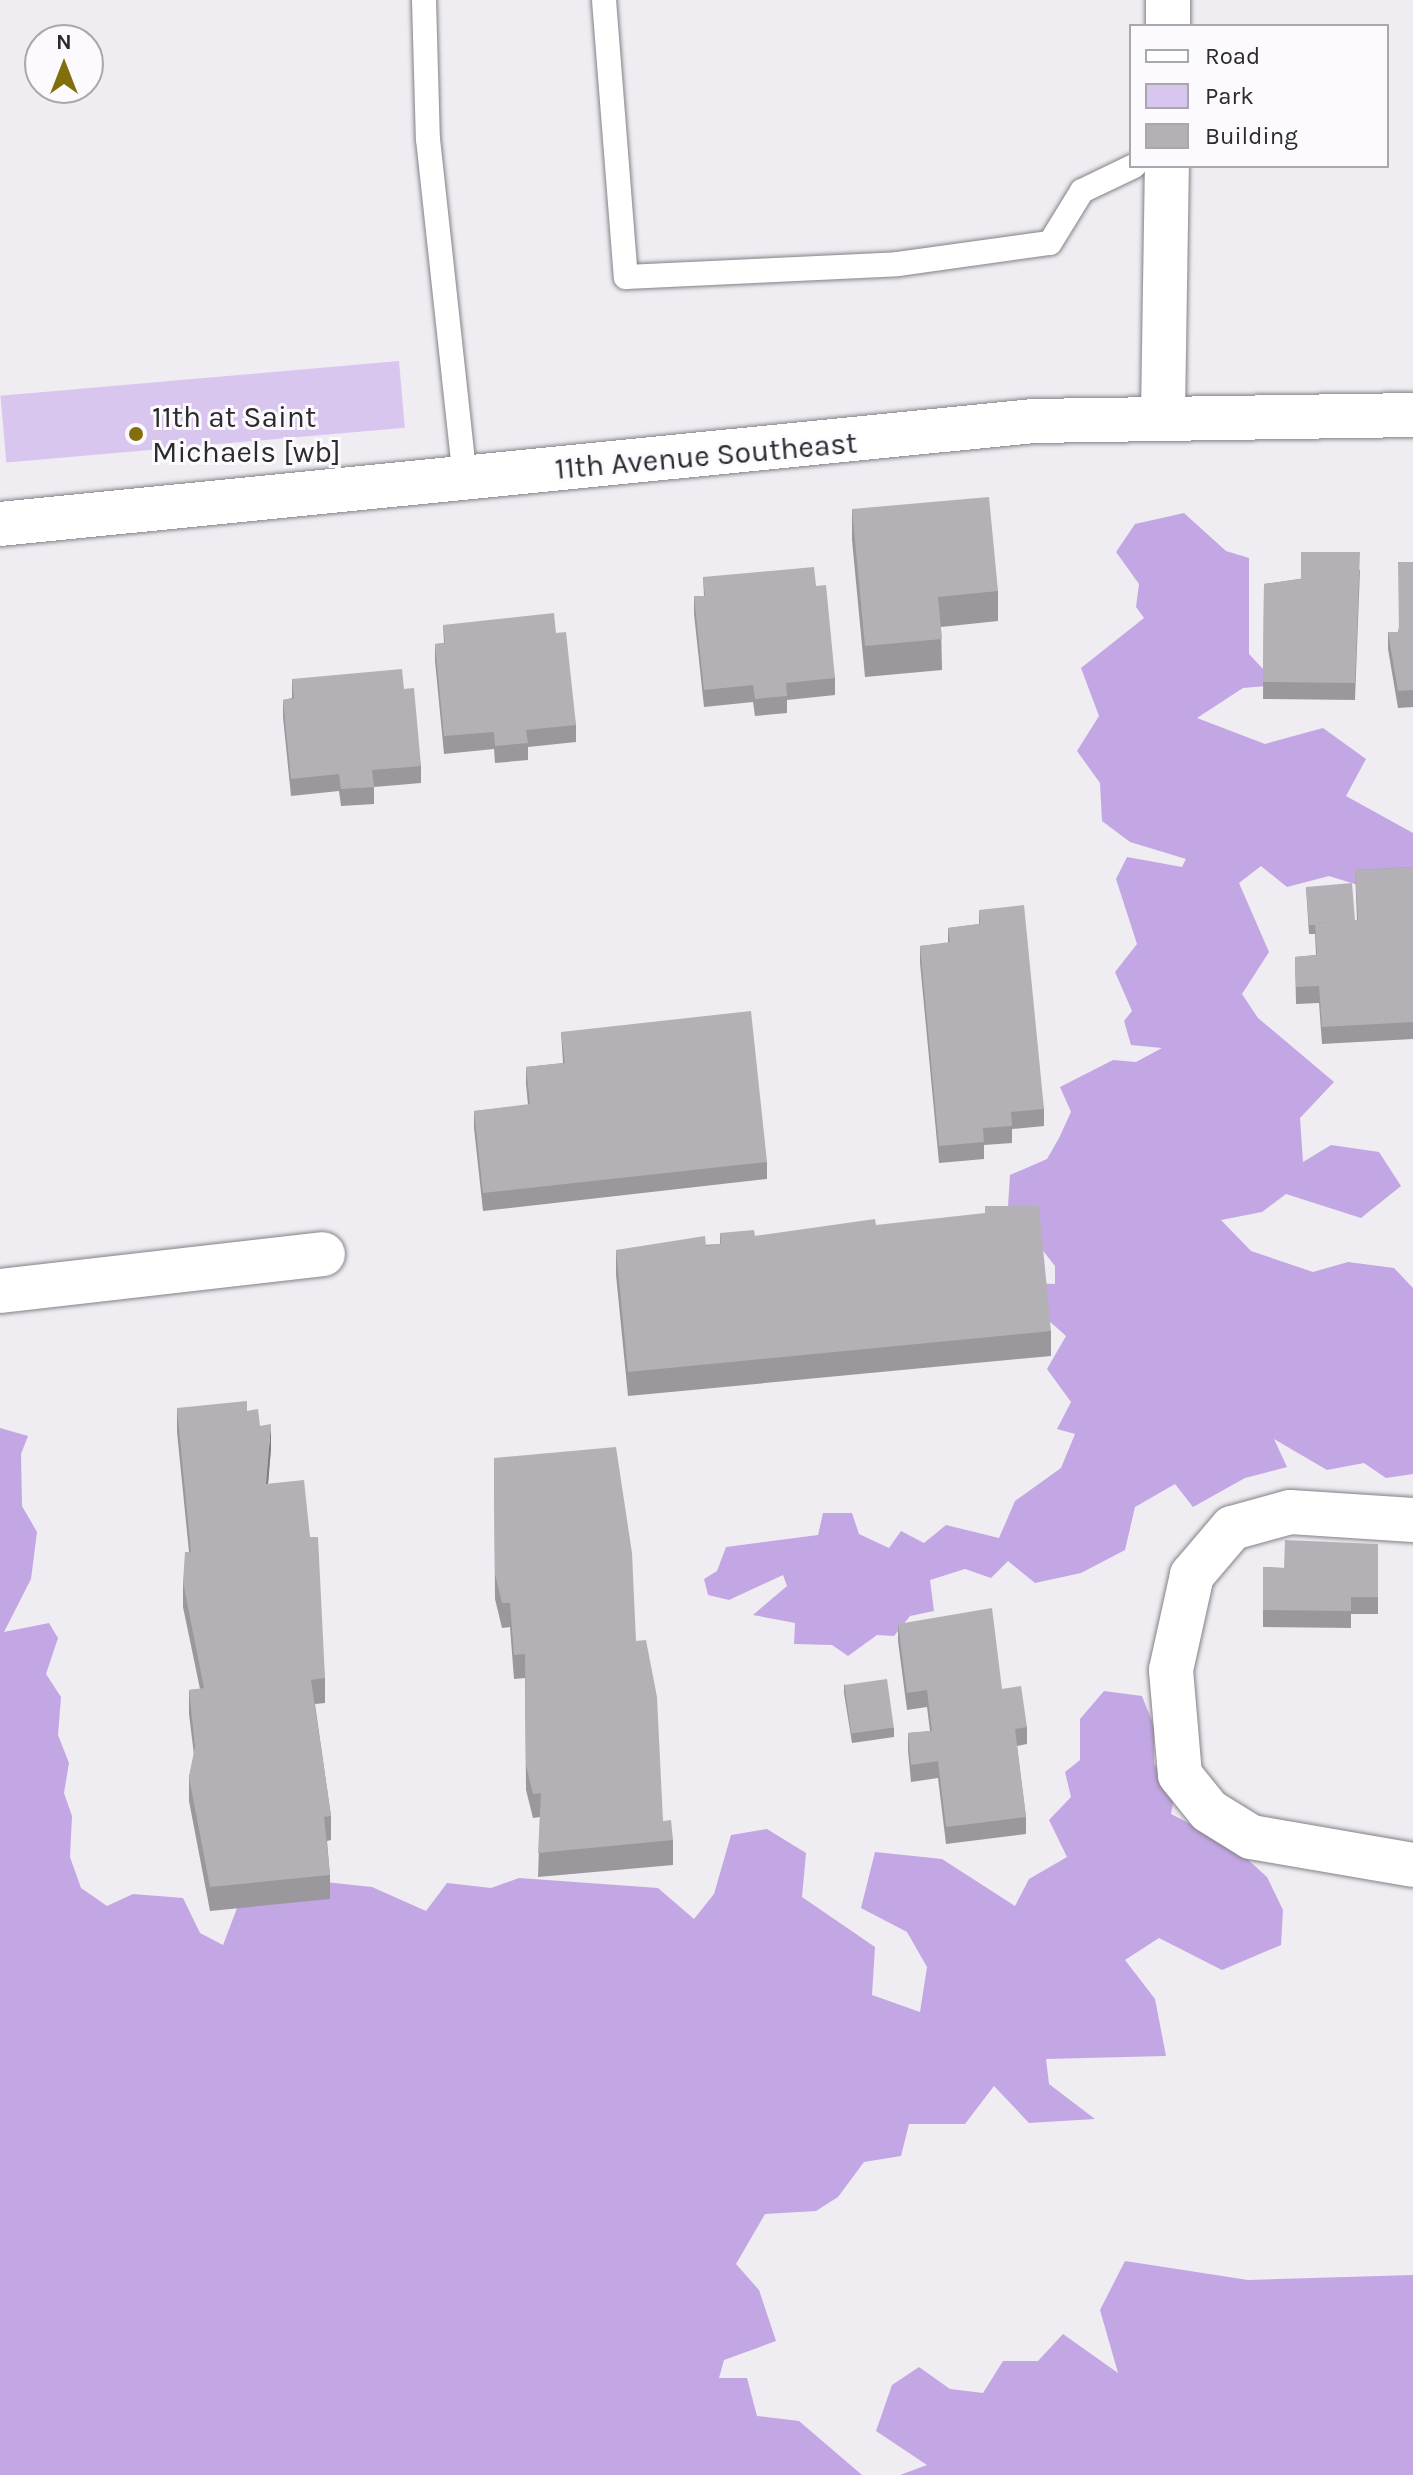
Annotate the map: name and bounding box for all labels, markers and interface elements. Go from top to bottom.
north arrow [24,24,104,104]
legend [1129,24,1389,168]
text: N [56,29,72,55]
text: Road [1205,42,1260,70]
text: Park [1205,82,1254,110]
text: Building [1205,122,1298,150]
place label: 11th at Saint Michaels [wb] [152,399,341,470]
marker: 11th at Saint Michaels [wb] [127,425,145,443]
street label: 11th Avenue Southeast [553,425,859,487]

